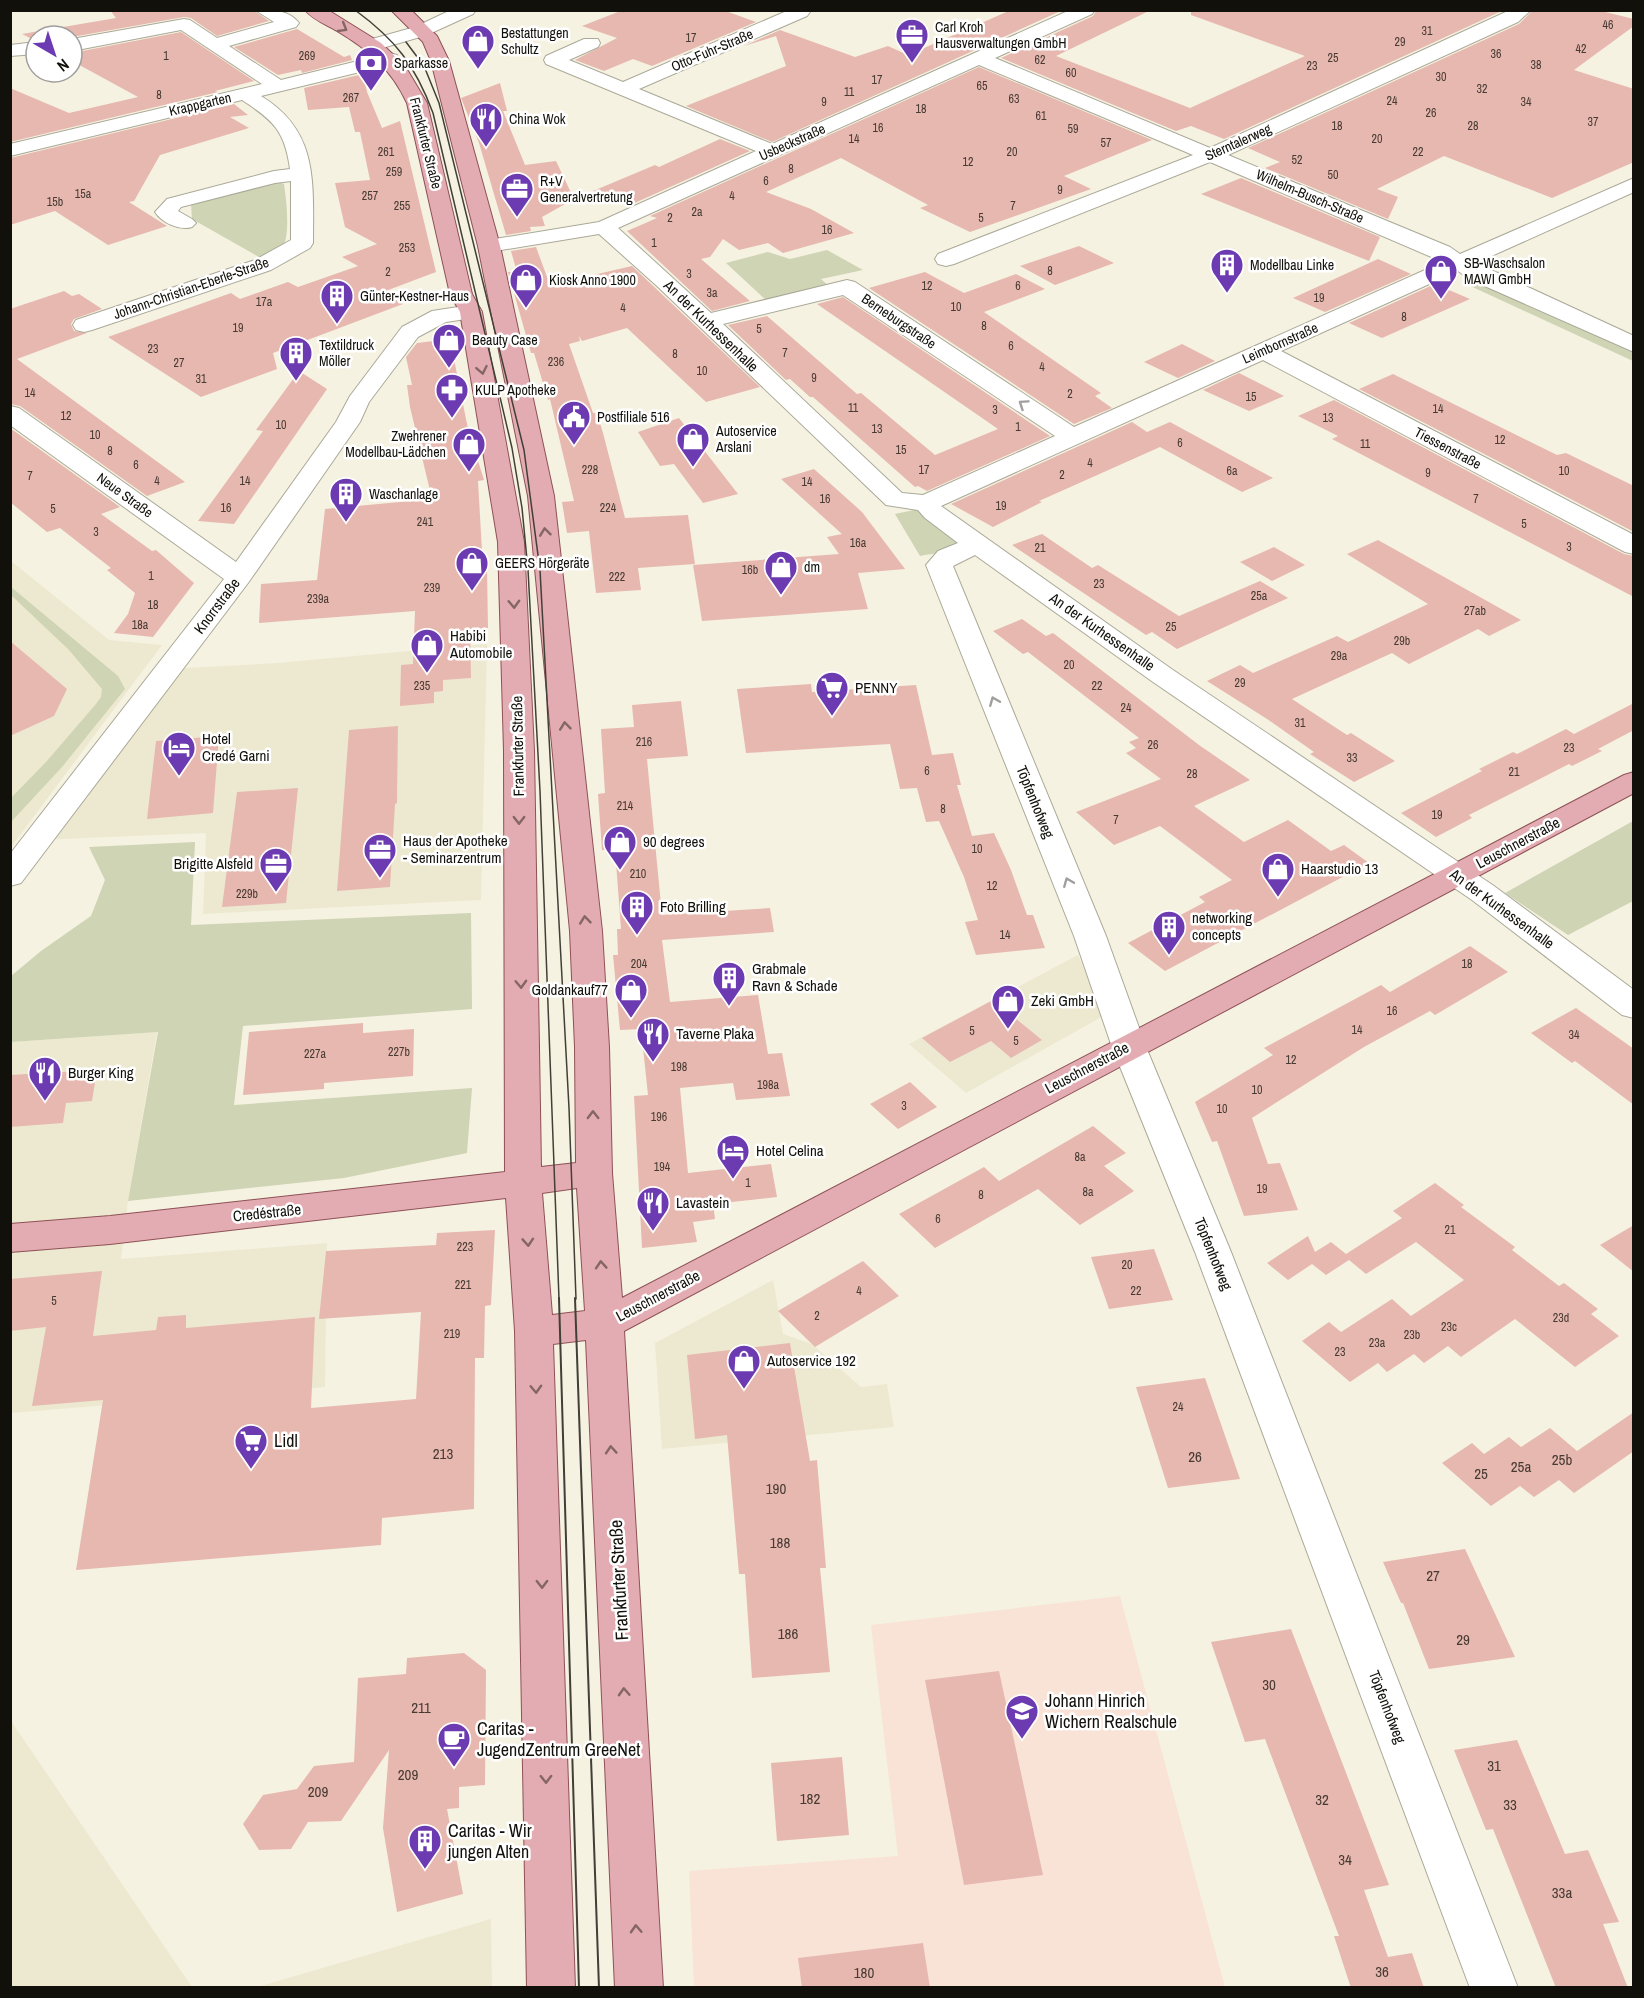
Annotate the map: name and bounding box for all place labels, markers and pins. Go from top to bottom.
office icon: Carl Kroh Hausverwaltungen GmbH [894,17,930,64]
place label: Carl Kroh Hausverwaltungen GmbH [935,18,1066,52]
shop icon: Bestattungen Schultz [460,23,496,70]
place label: Bestattungen Schultz [501,24,569,58]
bank icon: Sparkasse [353,45,389,92]
place label: Sparkasse [394,54,448,72]
restaurant icon: China Wok [468,101,504,148]
place label: China Wok [509,110,566,128]
office icon: R+V Generalvertretung [499,171,535,218]
place label: R+V Generalvertretung [540,172,633,206]
building icon: Modellbau Linke [1209,247,1245,294]
shop icon: SB-Waschsalon MAWI GmbH [1423,253,1459,300]
place label: SB-Waschsalon MAWI GmbH [1464,254,1545,288]
place label: Modellbau Linke [1250,256,1334,274]
shop icon: Kiosk Anno 1900 [508,262,544,309]
place label: Kiosk Anno 1900 [549,271,636,289]
building icon: Günter-Kestner-Haus [319,278,355,325]
place label: Günter-Kestner-Haus [360,287,469,305]
shop icon: Beauty Case [431,322,467,369]
place label: Beauty Case [472,331,538,349]
building icon: Textildruck Möller [278,335,314,382]
place label: Textildruck Möller [319,336,374,370]
pharmacy icon: KULP Apotheke [434,372,470,419]
place label: KULP Apotheke [475,381,556,399]
public building icon: Postfiliale 516 [556,399,592,446]
place label: Postfiliale 516 [597,408,670,426]
shop icon: Autoservice Arslani [675,421,711,468]
place label: Autoservice Arslani [715,422,777,456]
shop icon: Zwehrener Modellbau-Lädchen [451,426,487,473]
place label: Zwehrener Modellbau-Lädchen [345,427,446,461]
building icon: Waschanlage [328,476,364,523]
place label: Waschanlage [369,485,438,503]
shop icon: GEERS Hörgeräte [454,545,490,592]
shop icon: dm [763,549,799,596]
place label: GEERS Hörgeräte [495,554,589,572]
place label: dm [804,558,820,576]
place label: Habibi Automobile [449,625,512,663]
shop icon: Habibi Automobile [409,627,445,674]
supermarket icon: PENNY [814,670,850,717]
place label: PENNY [855,677,898,698]
place label: Hotel Credé Garni [202,728,270,766]
hotel icon: Hotel Credé Garni [161,730,197,777]
shop icon: 90 degrees [602,824,638,871]
place label: Haus der Apotheke - Seminarzentrum [403,830,508,868]
place label: 90 degrees [643,831,705,852]
office icon: Haus der Apotheke - Seminarzentrum [362,832,398,879]
office icon: Brigitte Alsfeld [258,846,294,893]
shop icon: Haarstudio 13 [1260,851,1296,898]
place label: Brigitte Alsfeld [174,853,253,874]
place label: Haarstudio 13 [1301,858,1378,879]
building icon: Foto Brilling [619,889,655,936]
place label: Foto Brilling [660,896,726,917]
place label: networking concepts [1192,907,1252,945]
building icon: networking concepts [1151,909,1187,956]
place label: Grabmale Ravn & Schade [752,958,838,996]
building icon: Grabmale Ravn & Schade [711,960,747,1007]
shop icon: Goldankauf77 [613,972,649,1019]
place label: Goldankauf77 [531,979,608,1000]
shop icon: Zeki GmbH [990,983,1026,1030]
place label: Zeki GmbH [1031,990,1094,1011]
restaurant icon: Taverne Plaka [635,1016,671,1063]
place label: Taverne Plaka [676,1023,754,1044]
restaurant icon: Burger King [27,1055,63,1102]
place label: Burger King [68,1062,134,1083]
hotel icon: Hotel Celina [715,1133,751,1180]
place label: Hotel Celina [756,1140,824,1161]
restaurant icon: Lavastein [635,1185,671,1232]
place label: Lavastein [676,1192,729,1213]
shop icon: Autoservice 192 [726,1343,762,1390]
place label: Autoservice 192 [766,1350,856,1371]
supermarket icon: Lidl [233,1423,269,1470]
place label: Lidl [274,1428,298,1453]
place label: Johann Hinrich Wichern Realschule [1045,1688,1177,1734]
school or university icon: Johann Hinrich Wichern Realschule [1004,1693,1040,1740]
place label: Caritas - JugendZentrum GreeNet [477,1716,640,1762]
cafe icon: Caritas - JugendZentrum GreeNet [436,1721,472,1768]
place label: Caritas - Wir jungen Alten [447,1818,532,1864]
building icon: Caritas - Wir jungen Alten [407,1823,443,1870]

